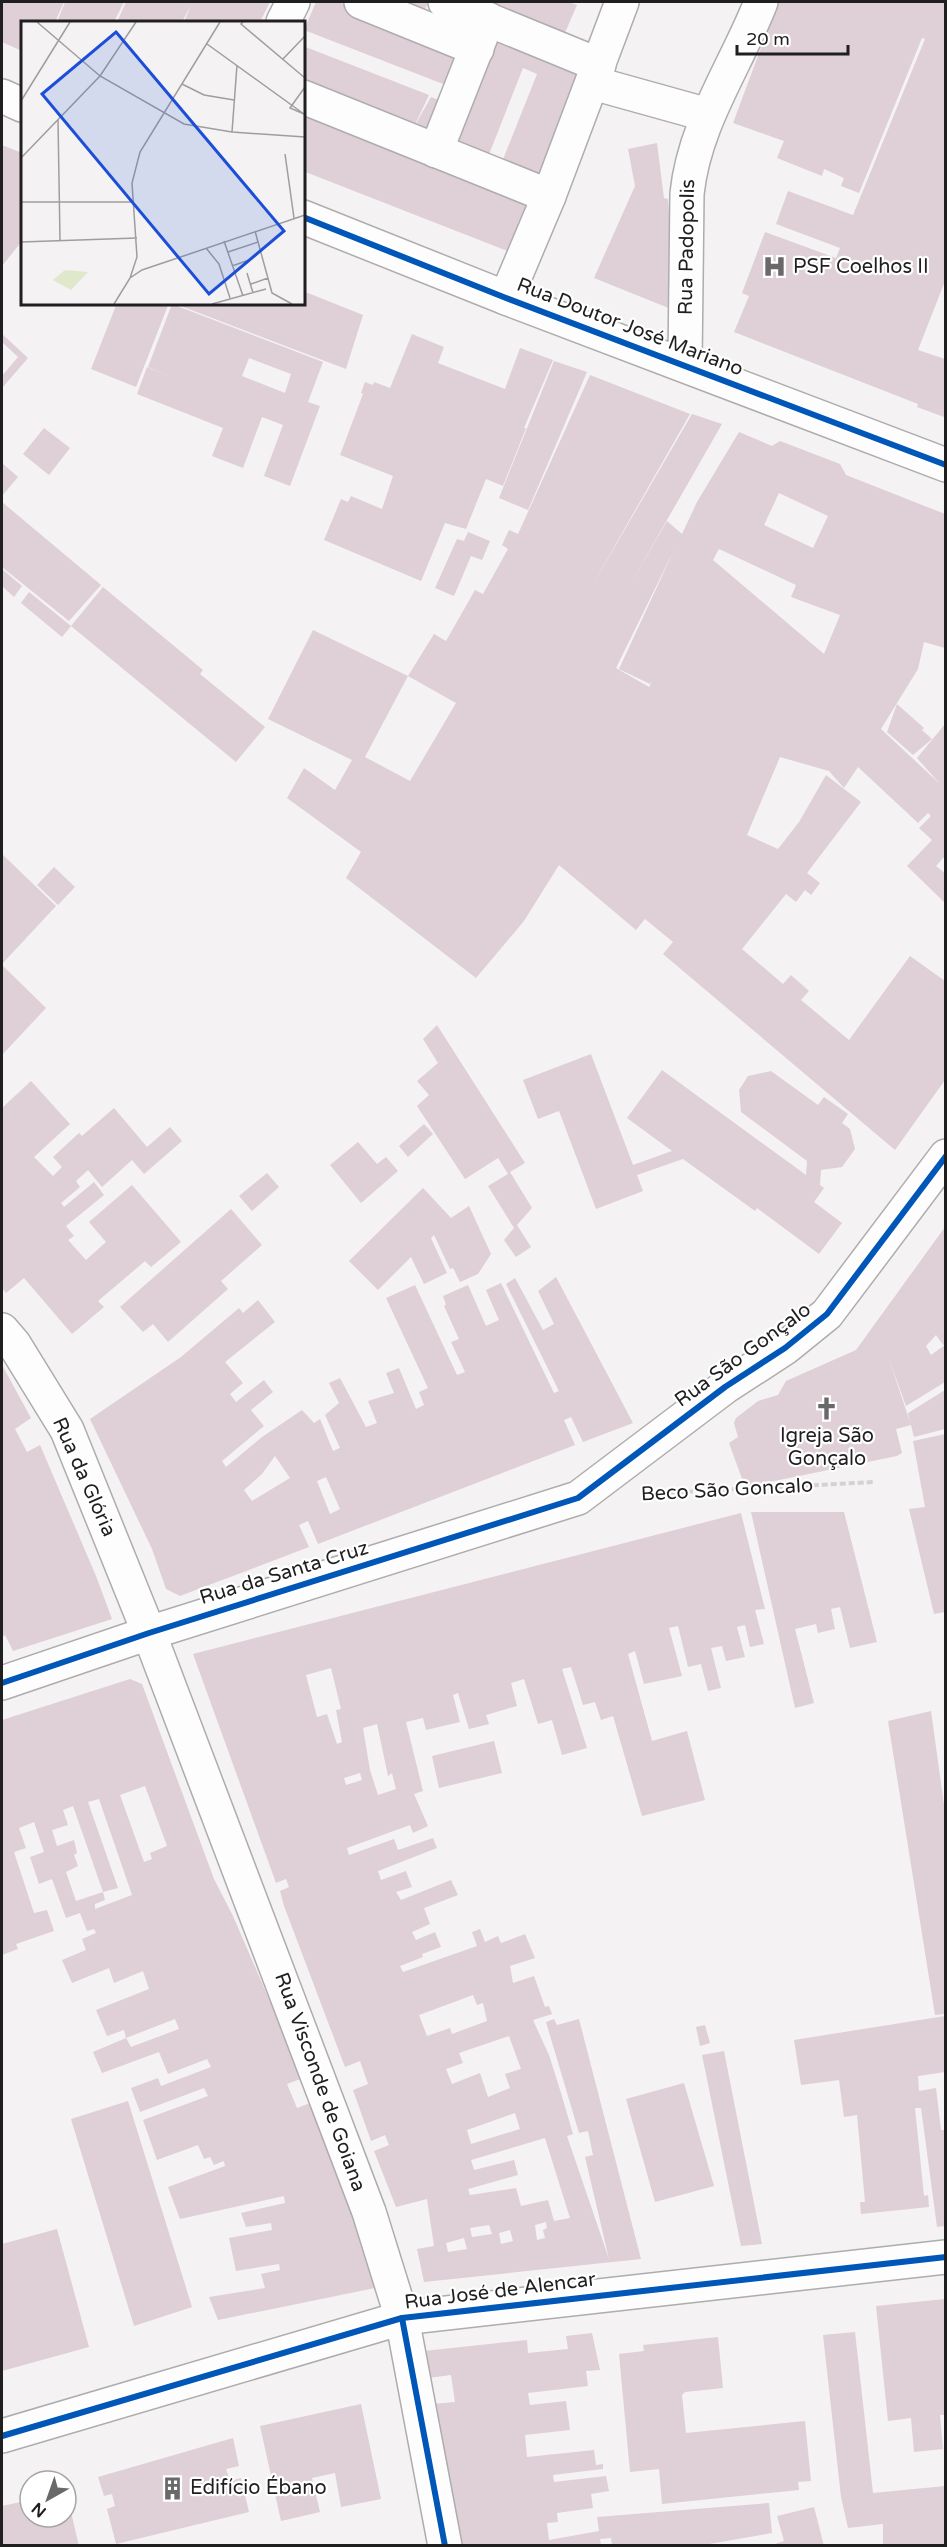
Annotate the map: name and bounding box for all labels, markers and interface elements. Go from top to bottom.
scale bar [737,18,848,56]
inset map [21,21,304,304]
text: 20 m [746,28,790,50]
street label: Rua Padopolis [674,179,700,315]
hospital icon: PSF Coelhos II [762,254,788,280]
place label: PSF Coelhos II [793,255,929,279]
street label: Rua Doutor José Mariano [513,273,747,381]
street label: Rua São Gonçalo [670,1298,816,1412]
church icon: Igreja São Gonçalo [814,1396,840,1422]
street label: Rua da Glória [47,1414,121,1540]
place label: Igreja São Gonçalo [780,1424,874,1471]
street label: Beco São Goncalo [640,1474,814,1506]
street label: Rua da Santa Cruz [197,1536,371,1610]
street label: Rua Visconde de Goiana [269,1969,371,2195]
street label: Rua José de Alencar [403,2267,597,2315]
north arrow [18,2469,78,2529]
building icon: Edifício Ébano [159,2475,185,2501]
place label: Edifício Ébano [190,2475,327,2500]
text: N [28,2498,50,2522]

